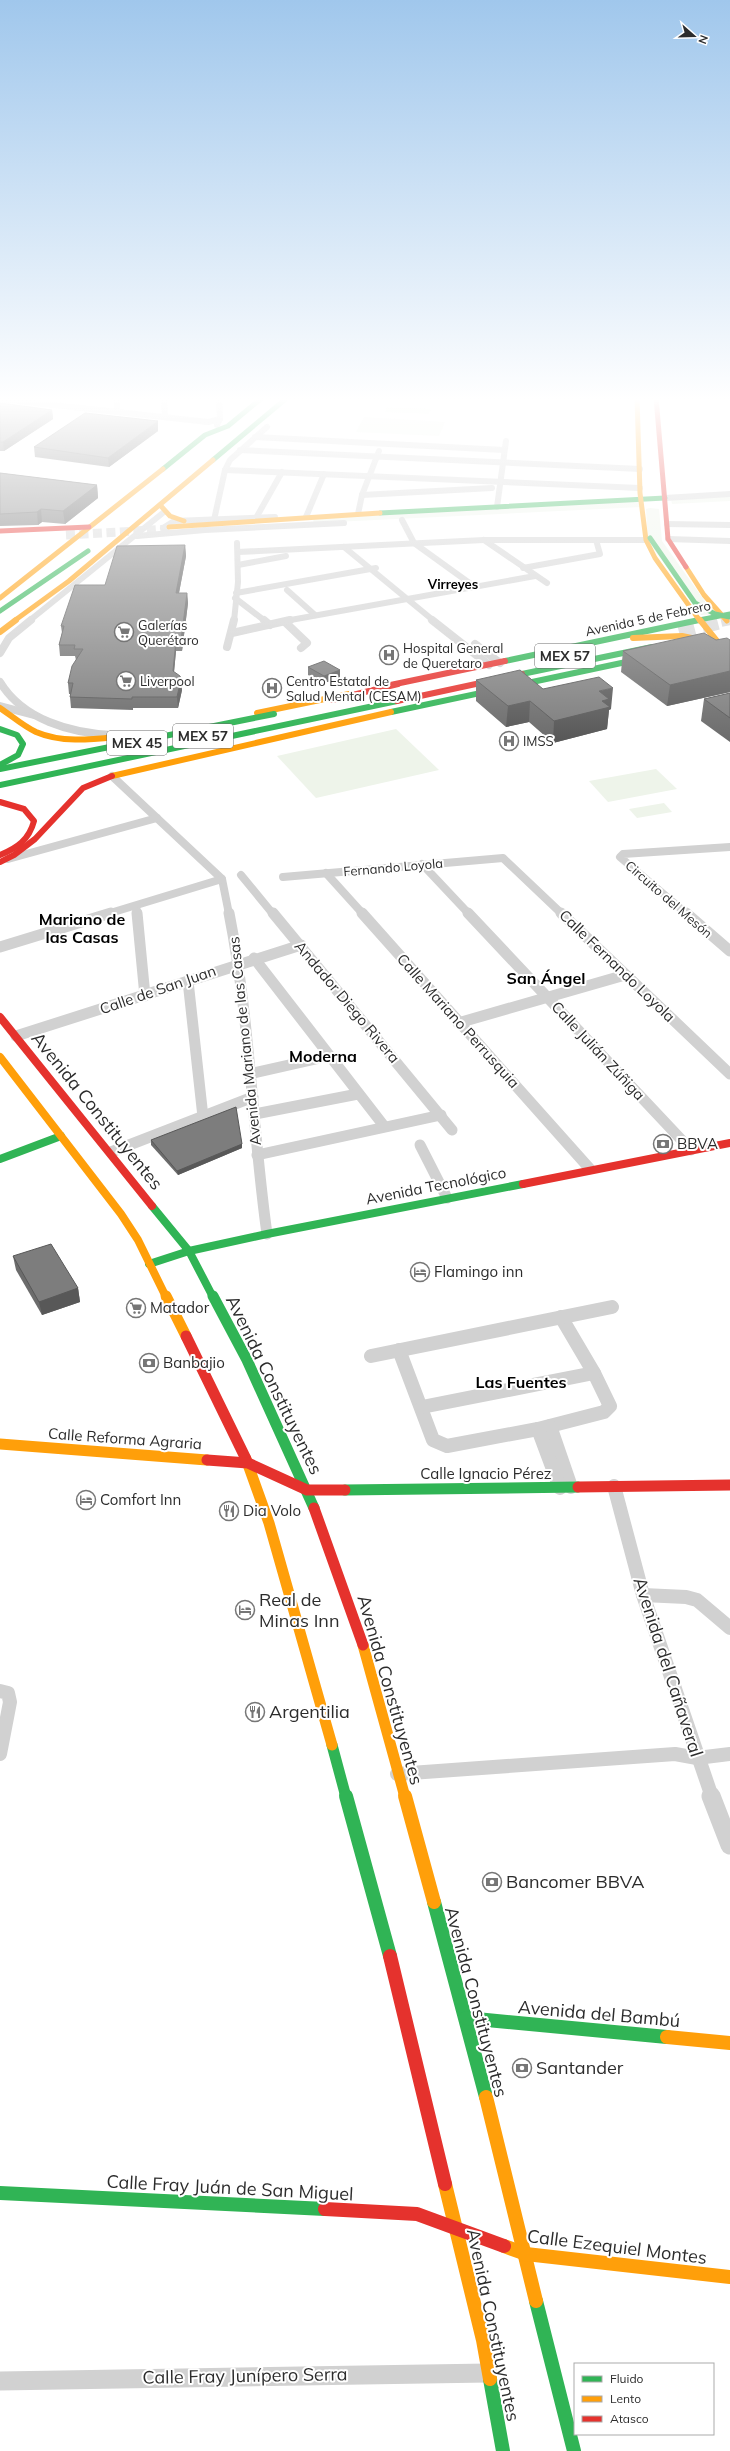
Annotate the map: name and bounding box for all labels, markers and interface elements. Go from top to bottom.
north arrow [674,16,714,56]
text: N [695,33,711,46]
district label: Virreyes [427,576,478,593]
street label: Avenida 5 de Febrero [584,597,712,639]
place label: Galerías Querétaro [138,617,199,648]
supermarket icon: Galerías Querétaro [113,621,135,643]
place label: Hospital General de Queretaro [403,640,503,671]
hospital icon: Hospital General de Queretaro [378,644,400,666]
road number: MEX 57 [535,644,595,668]
supermarket icon: Liverpool [115,670,137,692]
place label: Liverpool [140,673,195,689]
place label: Centro Estatal de Salud Mental (CESAM) [286,673,422,704]
hospital icon: Centro Estatal de Salud Mental (CESAM) [261,677,283,699]
road number: MEX 57 [173,724,233,748]
hospital icon: IMSS [498,730,520,752]
road number: MEX 45 [107,731,167,755]
place label: IMSS [523,733,554,749]
street label: Fernando Loyola [343,855,443,879]
street label: Circuito del Mesón [622,857,716,941]
street label: Calle Fernando Loyola [556,905,679,1026]
district label: Mariano de las Casas [39,909,125,947]
street label: Avenida Mariano de las Casas [224,936,265,1146]
street label: Andador Diego Rivera [291,937,404,1067]
street label: Calle Mariano Perrusquia [393,950,524,1092]
street label: Calle de San Juan [97,961,218,1018]
district label: San Ángel [507,968,585,988]
street label: Calle Julián Zúñiga [548,997,649,1104]
street label: Avenida Constituyentes [27,1027,168,1194]
district label: Moderna [289,1046,357,1066]
bank icon: BBVA [652,1133,674,1155]
place label: BBVA [677,1134,718,1153]
street label: Avenida Tecnológico [364,1163,508,1208]
hotel icon: Flamingo inn [409,1261,431,1283]
place label: Flamingo inn [434,1262,523,1281]
street label: Avenida Constituyentes [221,1291,328,1478]
supermarket icon: Matador [125,1297,147,1319]
place label: Matador [150,1298,210,1317]
bank icon: Banbajio [138,1352,160,1374]
place label: Banbajio [163,1353,225,1372]
district label: Las Fuentes [476,1372,566,1392]
street label: Calle Reforma Agraria [48,1424,202,1453]
street label: Calle Ignacio Pérez [420,1464,552,1483]
hotel icon: Comfort Inn [75,1489,97,1511]
place label: Comfort Inn [100,1490,181,1509]
restaurant icon: Dia Volo [218,1500,240,1522]
place label: Dia Volo [243,1501,301,1520]
street label: Avenida del Cañaveral [629,1574,708,1760]
place label: Real de Minas Inn [259,1588,339,1632]
street label: Avenida Constituyentes [352,1592,429,1787]
hotel icon: Real de Minas Inn [234,1599,256,1621]
place label: Argentilia [269,1700,350,1723]
restaurant icon: Argentilia [244,1701,266,1723]
place label: Bancomer BBVA [506,1870,645,1893]
bank icon: Bancomer BBVA [481,1871,503,1893]
street label: Avenida Constituyentes [440,1904,513,2100]
street label: Avenida del Bambú [517,1995,681,2032]
place label: Santander [536,2056,624,2079]
bank icon: Santander [511,2057,533,2079]
street label: Calle Fray Juán de San Miguel [106,2170,354,2205]
street label: Calle Ezequiel Montes [526,2224,708,2269]
street label: Avenida Constituyentes [462,2226,525,2423]
street label: Calle Fray Junípero Serra [142,2362,348,2389]
legend [574,2363,714,2435]
text: Fluido [610,2371,644,2386]
text: Lento [610,2391,641,2406]
text: Atasco [610,2411,649,2426]

